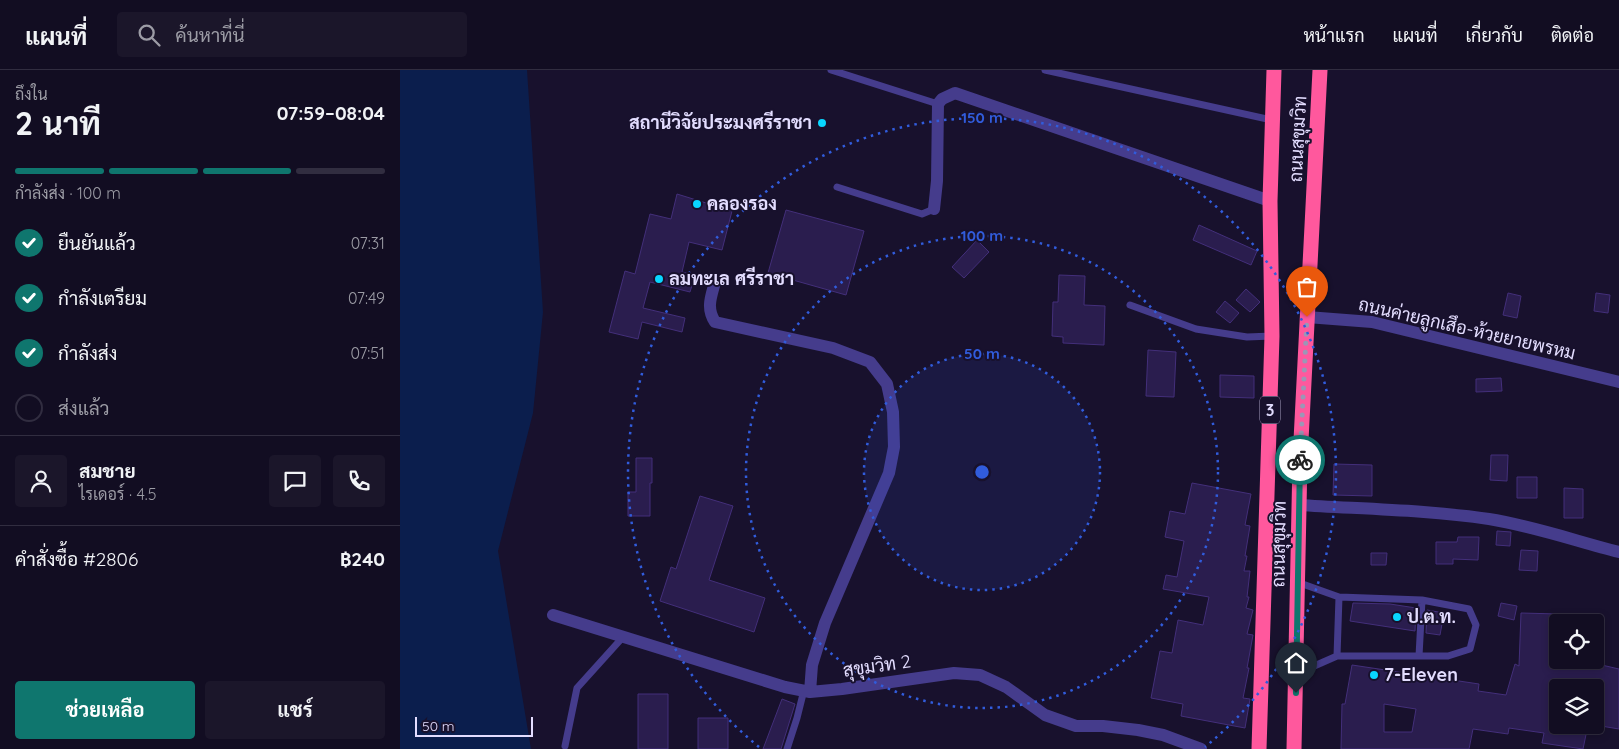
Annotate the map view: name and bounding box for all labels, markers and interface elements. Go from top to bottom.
search box [117,12,467,57]
text: แผนที่ [25,21,87,51]
icon: search [135,21,163,49]
text: ค้นหาที่นี่ [175,23,245,47]
text: หน้าแรก [1303,24,1365,47]
text: แผนที่ [1393,24,1437,47]
text: เกี่ยวกับ [1465,24,1523,47]
text: ติดต่อ [1551,24,1594,47]
text: ถึงใน [15,84,48,104]
street label: ถนนสุขุมวิท [1284,95,1312,183]
text: 07:59–08:04 [277,101,385,125]
text: 2 นาที [15,103,101,143]
text: 150 m [961,108,1003,127]
place label: สถานีวิจัยประมงศรีราชา [629,110,812,134]
marker: สถานีวิจัยประมงศรีราชา [816,117,828,129]
text: กำลังส่ง · 100 m [15,183,121,203]
place label: คลองรอง [707,192,777,215]
marker: คลองรอง [691,198,703,210]
text: 100 m [961,226,1003,245]
icon: check [15,229,43,257]
text: ยืนยันแล้ว [58,231,136,255]
text: 07:31 [351,233,385,253]
place label: ลมทะเล ศรีราชา [669,266,794,290]
pin [1286,266,1328,317]
marker: ลมทะเล ศรีราชา [653,273,665,285]
icon: bag [1293,273,1321,301]
icon: check [15,284,43,312]
text: กำลังเตรียม [58,286,147,310]
text: 07:49 [348,288,385,308]
street label: ถนนค่ายลูกเสึอ-ห้วยยายพรหม [1356,292,1578,367]
icon: check [15,339,43,367]
text: กำลังส่ง [58,341,117,365]
text: 07:51 [351,343,385,363]
text: 50 m [964,344,1000,363]
text: ส่งแล้ว [58,396,109,420]
road number: 3 [1260,396,1280,424]
courier [1275,435,1325,485]
icon: bike [1286,446,1314,474]
button: person [15,455,67,507]
button: chat [269,455,321,507]
button: phone [333,455,385,507]
text: สมชาย [79,459,136,483]
centre of rings [973,463,991,481]
text: ไรเดอร์ · 4.5 [79,484,156,504]
street label: ถนนสุขุมวิท [1266,500,1292,588]
text: คำสั่งซื้อ #2806 [15,547,138,571]
text: ฿240 [340,547,385,571]
place label: ป.ต.ท. [1407,605,1456,628]
marker: ป.ต.ท. [1391,611,1403,623]
map controls [1549,614,1604,734]
button: locate [1549,614,1604,669]
pin [1275,642,1317,693]
street label: สุขุมวิท 2 [842,649,912,683]
icon: home [1282,649,1310,677]
place label: 7-Eleven [1384,663,1458,686]
marker: 7-Eleven [1368,669,1380,681]
button: layers [1549,679,1604,734]
button: ช่วยเหลือ [15,681,195,739]
button: แชร์ [205,681,385,739]
scale bar [415,714,532,737]
text: 50 m [422,717,455,735]

